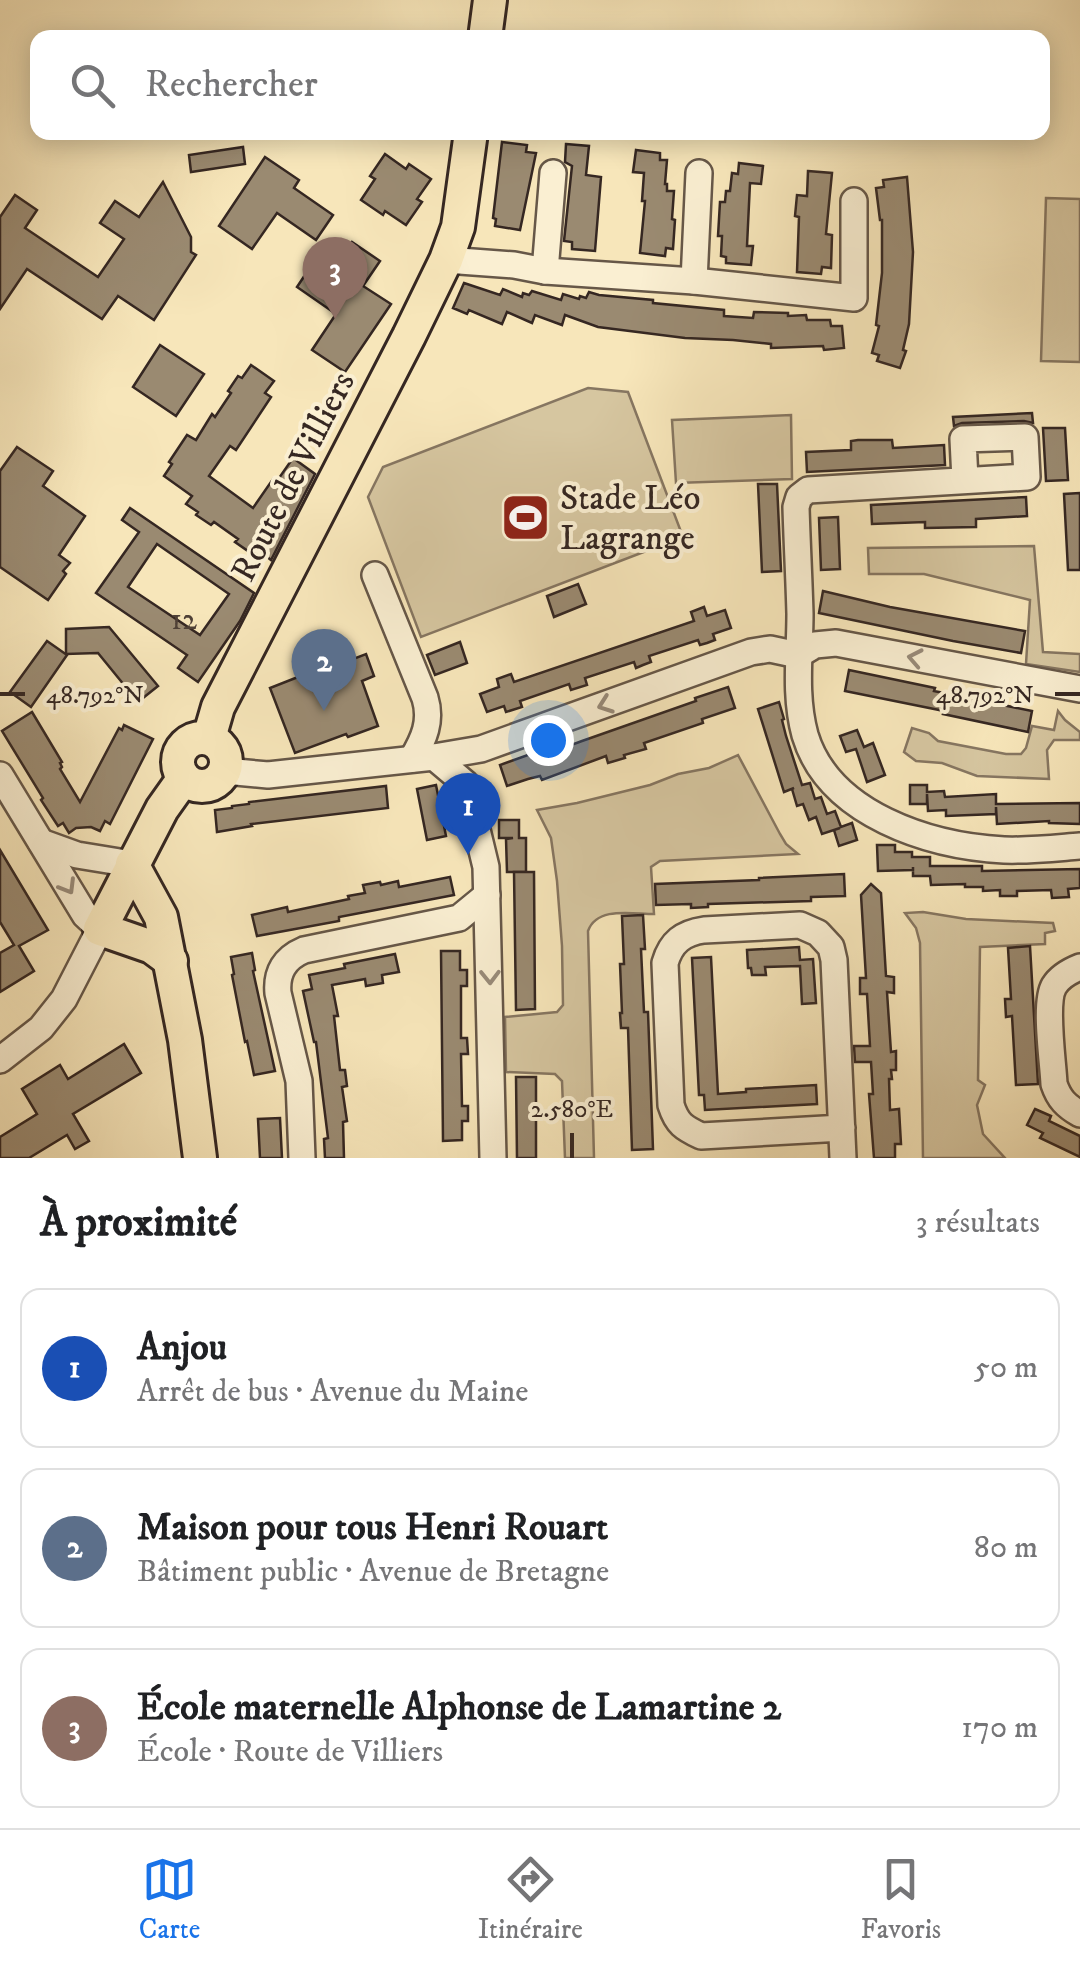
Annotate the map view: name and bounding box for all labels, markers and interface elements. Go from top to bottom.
search box [30,30,1050,140]
icon: search [65,58,120,113]
text: Rechercher [145,61,318,109]
pin: 3 [302,236,368,319]
street label: Route de Villiers [222,365,366,589]
place label: Stade Léo Lagrange [560,477,701,561]
sports icon: Stade Léo Lagrange [499,491,551,543]
house number: 12 [171,602,197,639]
pin: 2 [292,628,356,711]
one-way arrow [907,649,924,670]
text: 48.792°N [46,680,144,711]
text: 48.792°N [936,680,1034,711]
one-way arrow [597,693,614,714]
your location [523,715,574,766]
pin: 1 [436,772,500,855]
one-way arrow [56,876,75,894]
one-way arrow [479,969,500,985]
text: 2.580°E [531,1094,613,1125]
text: À proximité [40,1197,237,1249]
text: 3 résultats [916,1203,1040,1243]
text: Anjou [137,1324,227,1372]
text: 1 [69,1348,80,1388]
text: 50 m [974,1348,1038,1388]
text: Arrêt de bus · Avenue du Maine [137,1372,529,1412]
text: Maison pour tous Henri Rouart [137,1504,608,1552]
text: 2 [67,1528,82,1568]
text: 80 m [974,1528,1038,1568]
text: Bâtiment public · Avenue de Bretagne [137,1552,609,1592]
text: École maternelle Alphonse de Lamartine 2 [137,1684,781,1732]
text: 3 [69,1708,80,1748]
text: 170 m [961,1708,1038,1748]
text: École · Route de Villiers [137,1732,443,1772]
tab: Carte [139,1852,200,1947]
tab: Itinéraire [478,1852,583,1947]
tab: Favoris [860,1852,941,1947]

